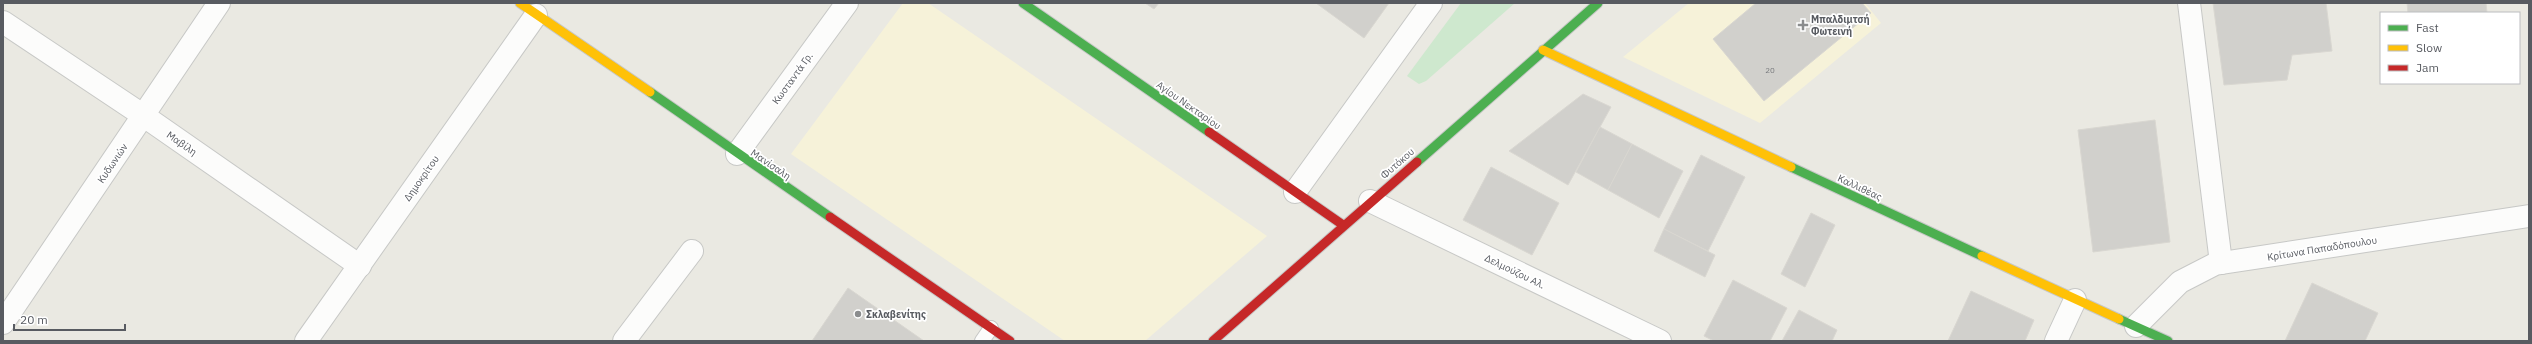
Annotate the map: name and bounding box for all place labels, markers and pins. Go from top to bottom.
place label: Μπαλδιμτσή Φωτεινή [1811,13,1870,38]
marker: Μπαλδιμτσή Φωτεινή [1798,20,1808,30]
place label: Σκλαβενίτης [866,308,926,321]
marker: Σκλαβενίτης [853,309,863,319]

